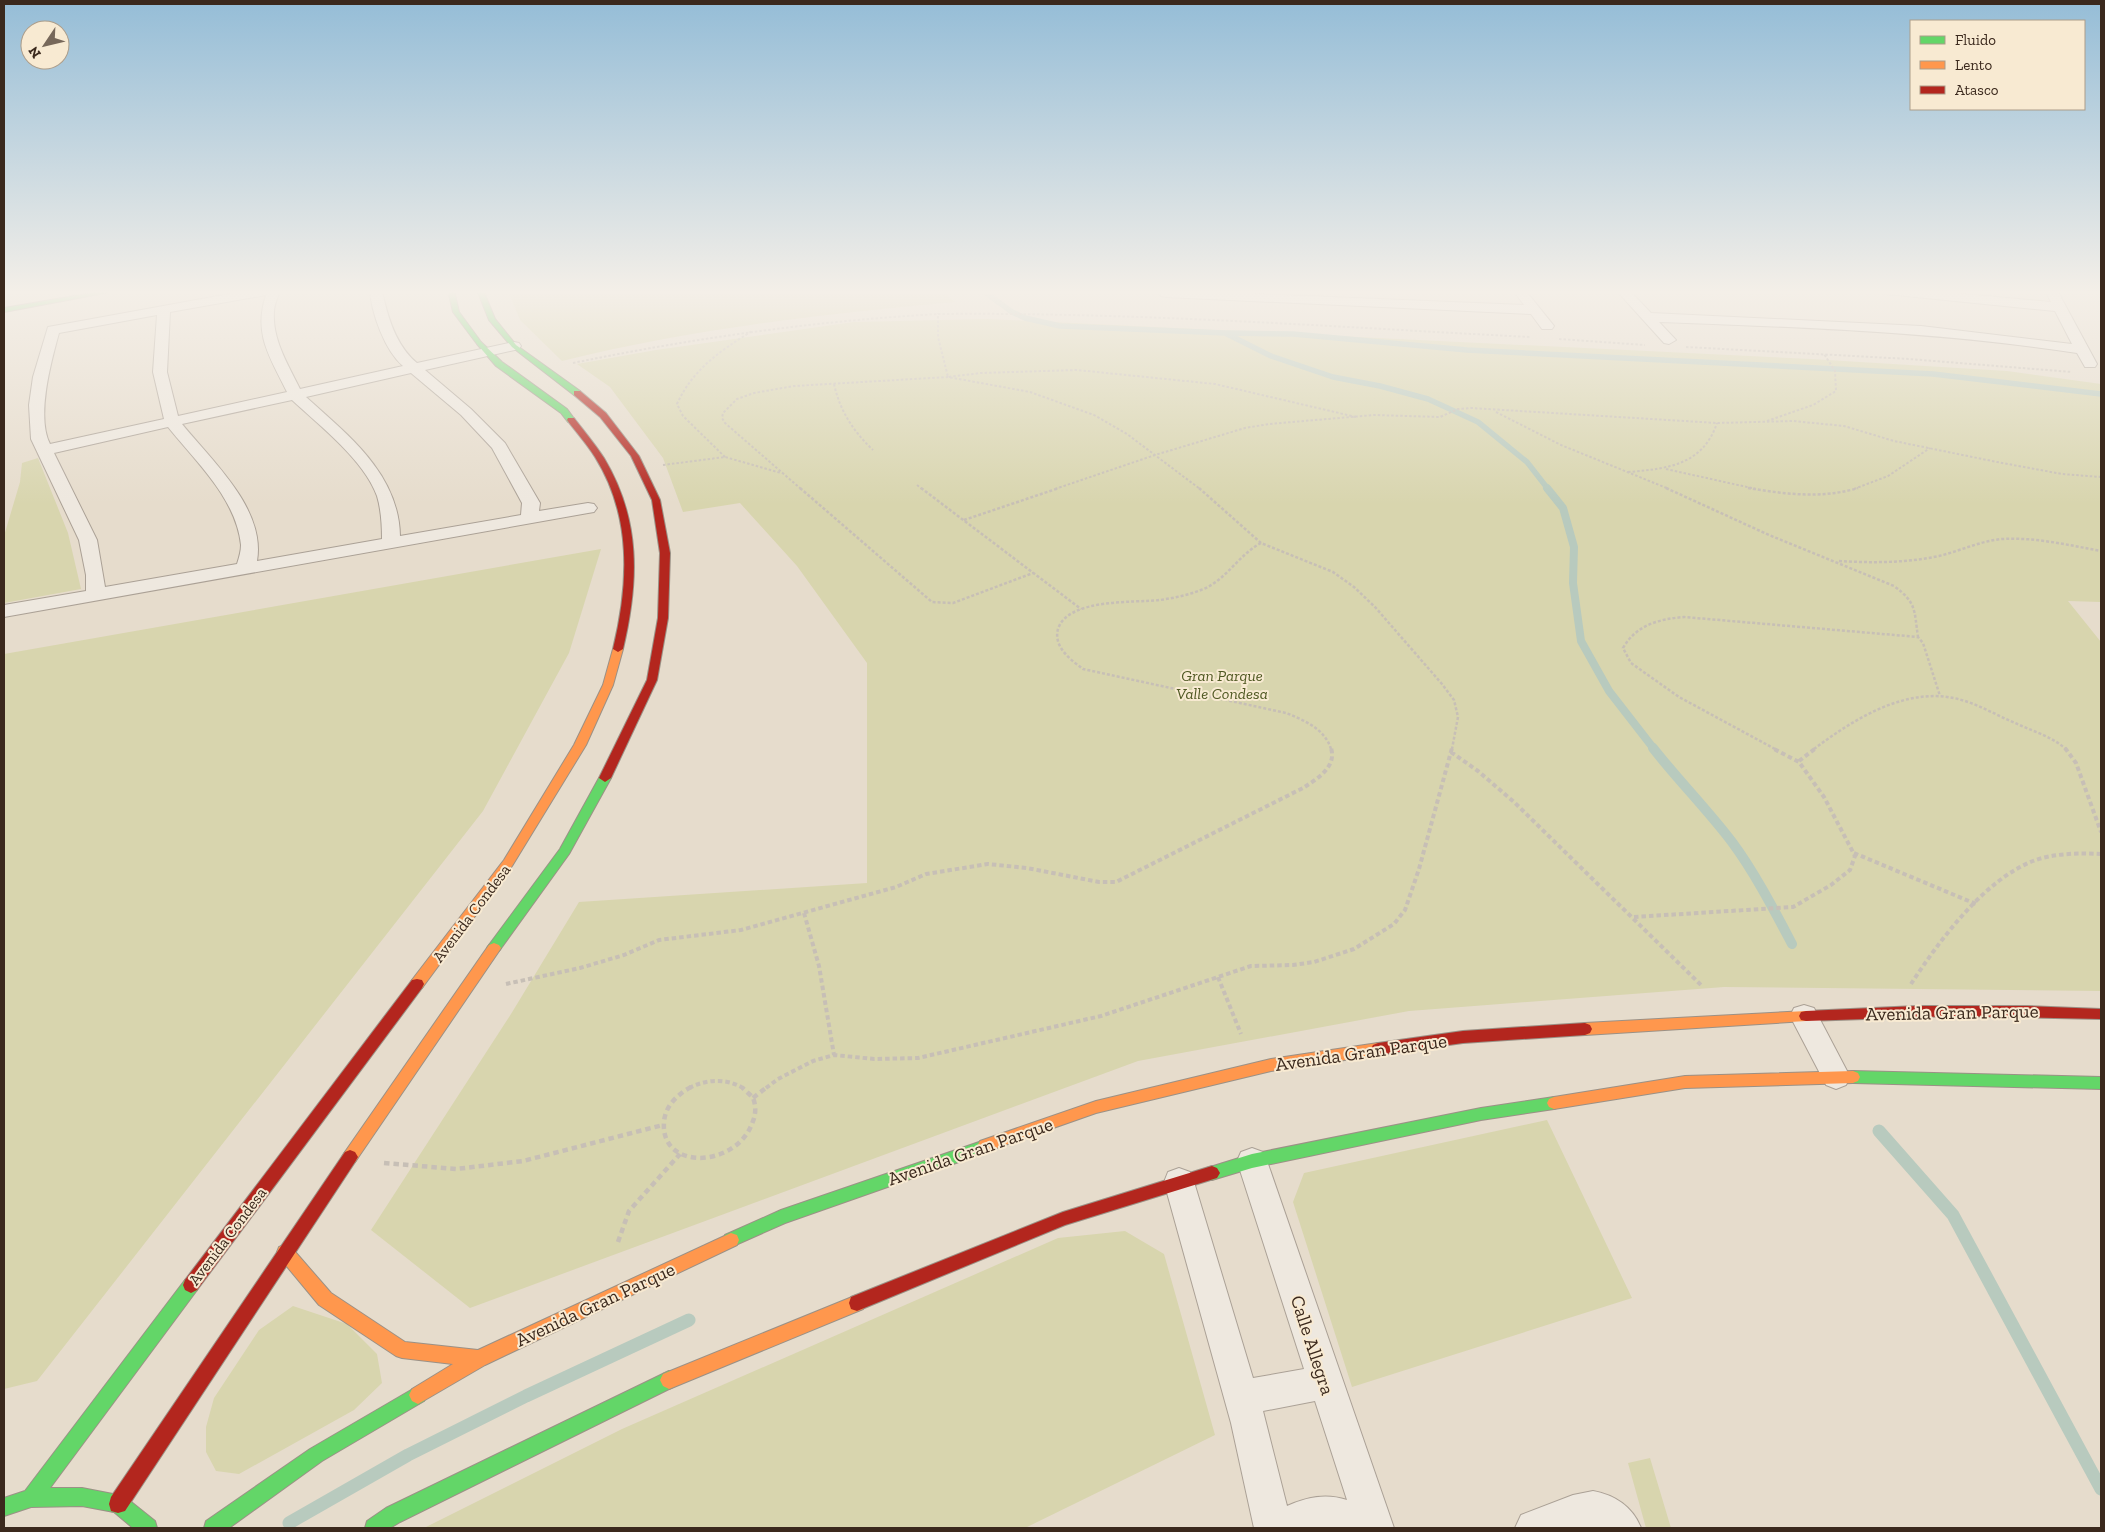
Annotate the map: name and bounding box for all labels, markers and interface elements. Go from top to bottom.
north arrow [20,20,70,70]
legend [1910,20,2085,110]
text: Fluido [1955,31,1996,49]
text: N [25,43,45,61]
text: Lento [1955,56,1992,74]
text: Atasco [1955,81,1999,99]
park label: Gran Parque Valle Condesa [1176,666,1268,703]
street label: Avenida Condesa [428,860,515,966]
street label: Avenida Gran Parque [1865,999,2039,1026]
street label: Avenida Gran Parque [1274,1029,1448,1076]
street label: Avenida Gran Parque [885,1112,1056,1191]
street label: Avenida Condesa [184,1183,271,1289]
street label: Avenida Gran Parque [512,1257,679,1351]
street label: Calle Allegra [1286,1293,1339,1398]

